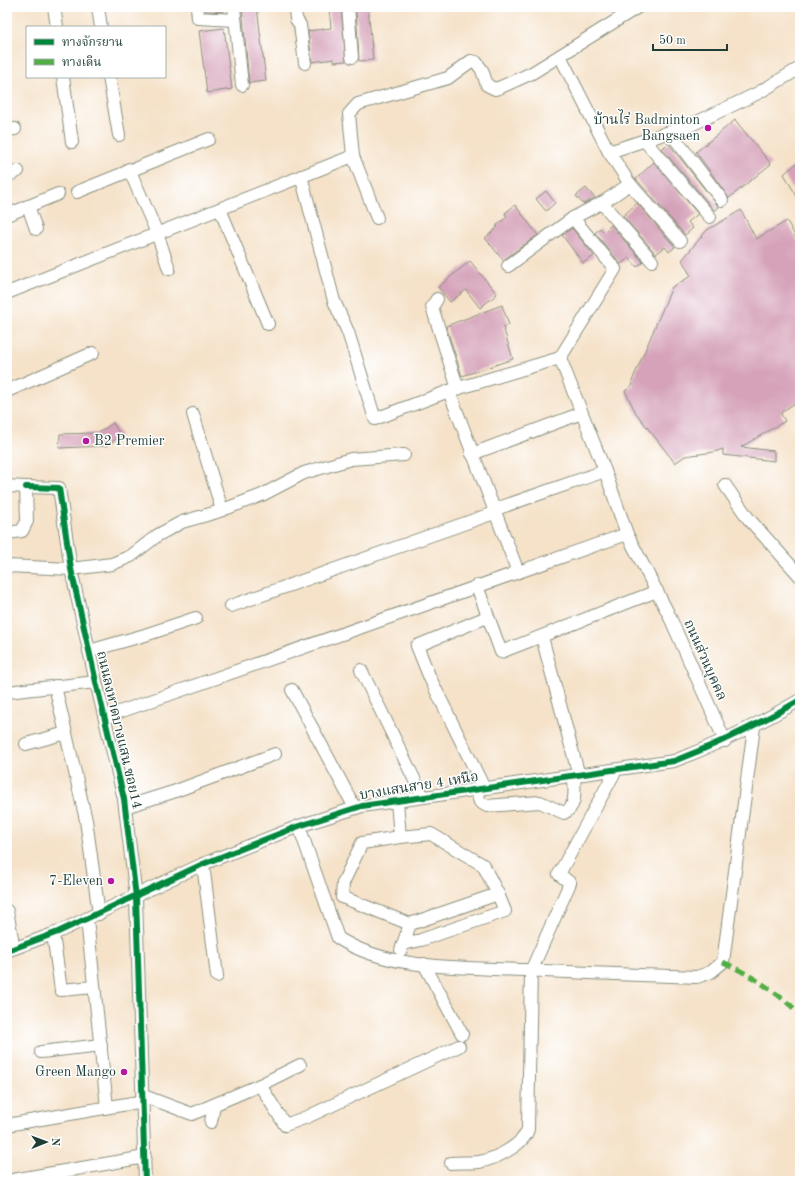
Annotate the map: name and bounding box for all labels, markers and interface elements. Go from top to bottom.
legend [26,26,166,78]
scale bar [653,26,727,52]
text: 50 m [659,34,686,47]
text: ทางจักรยาน [62,35,123,49]
text: ทางเดิน [62,55,101,69]
place label: บ้านไร่ Badminton Bangsaen [594,109,700,143]
marker: บ้านไร่ Badminton Bangsaen [703,123,713,133]
place label: B2 Premier [94,434,165,448]
marker: B2 Premier [81,436,91,446]
street label: ถนนส่วนบุคคล [680,617,731,703]
street label: ถนนลงหาดบางแสน ซอย14 [94,650,144,810]
street label: บางแสนสาย 4 เหนือ [358,769,480,802]
place label: 7-Eleven [49,874,103,888]
marker: 7-Eleven [106,876,116,886]
place label: Green Mango [35,1065,116,1079]
marker: Green Mango [119,1067,129,1077]
north arrow [26,1122,66,1162]
text: N [49,1138,60,1147]

